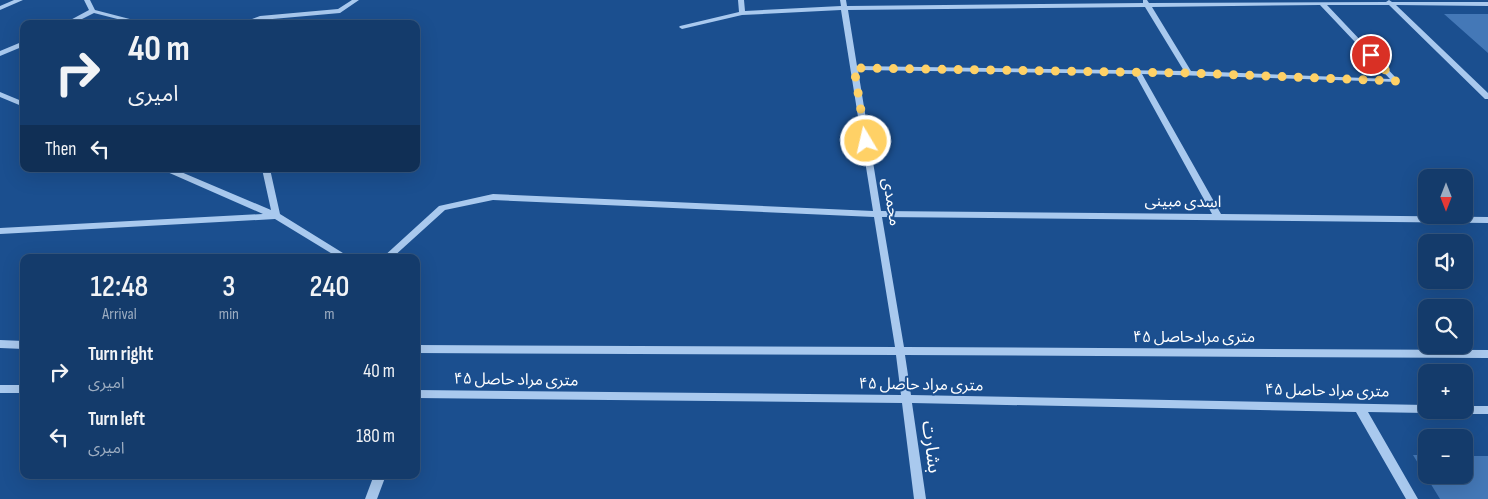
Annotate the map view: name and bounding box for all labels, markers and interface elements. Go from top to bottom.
text: 40 m [128,28,190,71]
pin [1350,34,1392,76]
icon: right [45,40,110,105]
icon: arrive [1357,41,1385,69]
text: امیری [128,81,178,108]
position arrow [839,114,891,166]
icon: left [86,135,114,163]
text: Then [45,138,76,161]
north arrow [1418,169,1472,224]
map controls [1418,169,1473,484]
street label: محمدی [878,177,904,227]
street label: اسدی مبینی [1144,192,1222,212]
button: sound [1418,234,1473,289]
text: 12:48 [91,269,148,305]
text: 3 [222,269,235,305]
text: 240 [309,269,349,305]
button: search [1418,299,1473,354]
text: Arrival [102,305,137,324]
text: min [219,305,239,324]
text: m [324,305,335,324]
street label: ۴۵ متری مرادحاصل [1133,328,1255,347]
text: Turn right [88,343,153,366]
icon: right [45,358,73,386]
text: 40 m [363,360,395,383]
button: + [1418,364,1473,419]
street label: ۴۵ متری مراد حاصل [453,369,579,391]
text: امیری [88,374,125,393]
street label: ۴۵ متری مراد حاصل [858,374,984,396]
street label: ۴۵ متری مراد حاصل [1264,380,1390,402]
text: Turn left [88,408,145,431]
street label: بشارت [916,419,946,475]
icon: left [45,423,73,451]
text: 180 m [356,425,395,448]
button: − [1418,429,1473,484]
text: امیری [88,439,125,458]

